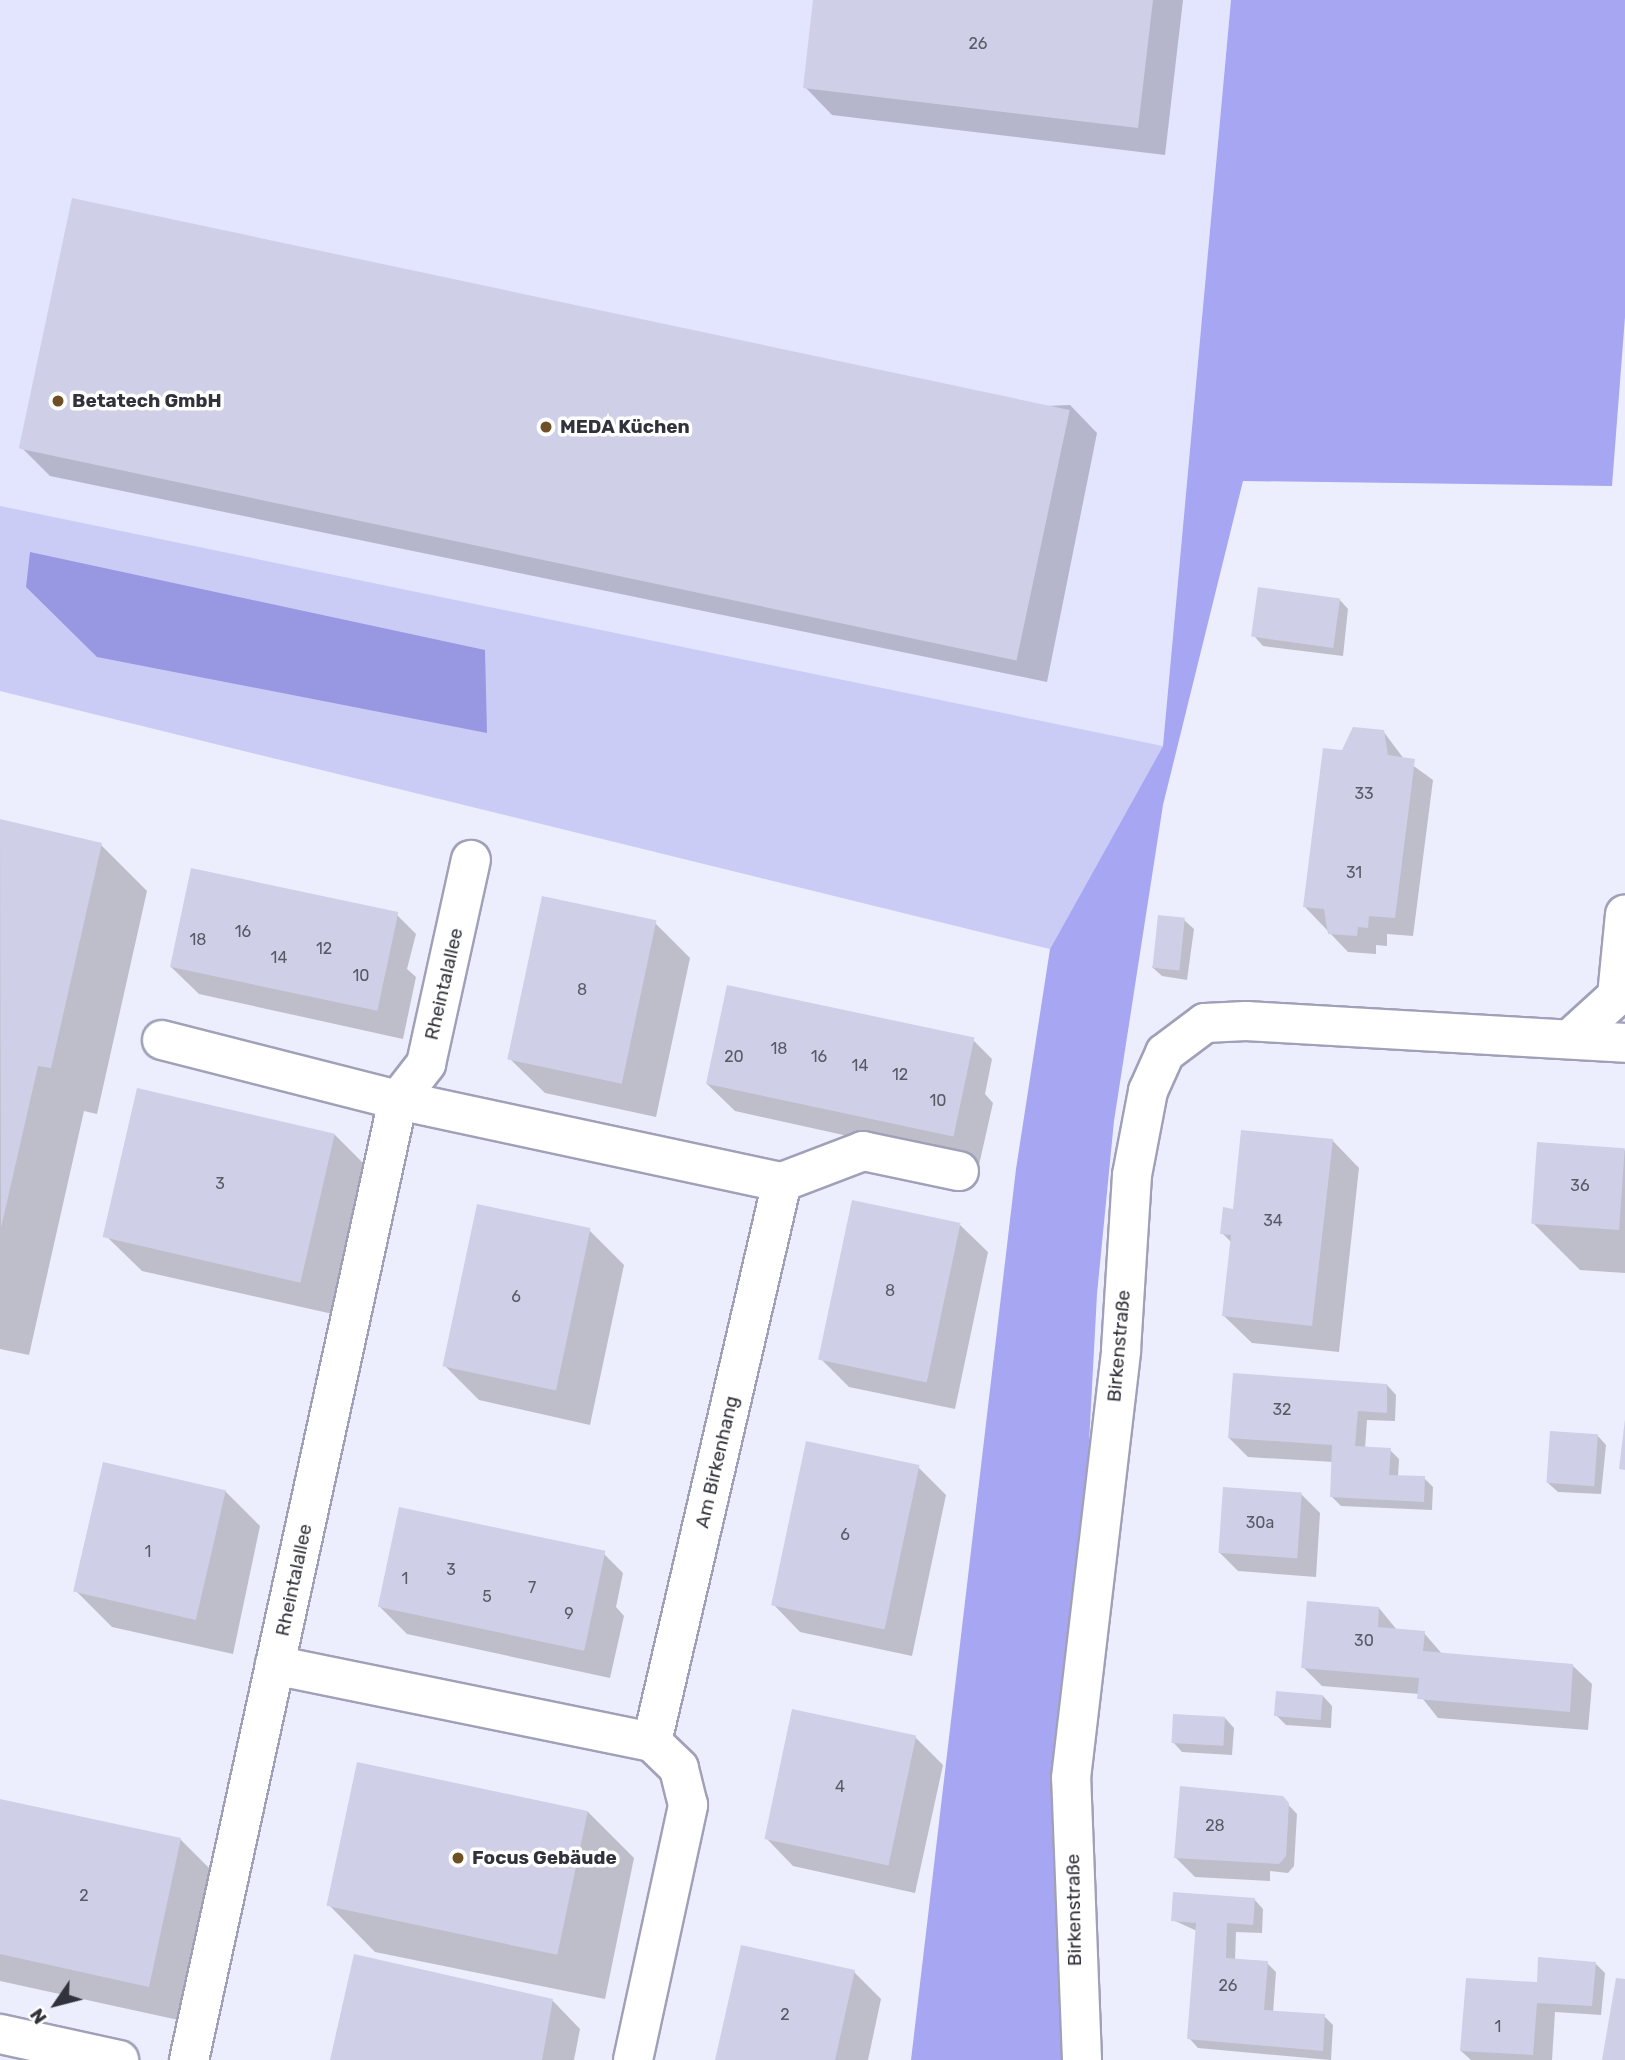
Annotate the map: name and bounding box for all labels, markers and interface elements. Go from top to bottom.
house number: 26 [968,34,988,54]
place label: Betatech GmbH [72,390,222,412]
marker: Betatech GmbH [50,393,66,409]
place label: MEDA Küchen [560,416,690,438]
marker: MEDA Küchen [538,419,554,435]
house number: 33 [1354,784,1374,804]
house number: 31 [1346,863,1362,883]
house number: 16 [235,922,251,942]
street label: Rheintalallee [420,926,468,1042]
house number: 18 [189,930,207,950]
house number: 12 [316,939,332,959]
house number: 14 [271,948,287,968]
house number: 10 [352,966,370,986]
house number: 8 [577,980,587,1000]
house number: 18 [770,1039,788,1059]
house number: 20 [724,1047,744,1067]
house number: 16 [811,1047,827,1067]
house number: 14 [852,1056,868,1076]
house number: 12 [892,1065,908,1085]
house number: 10 [929,1091,947,1111]
house number: 3 [215,1174,225,1194]
house number: 36 [1570,1176,1590,1196]
house number: 34 [1263,1211,1283,1231]
house number: 8 [885,1281,895,1301]
house number: 6 [511,1287,521,1307]
street label: Birkenstraße [1103,1289,1135,1403]
street label: Am Birkenhang [691,1394,743,1530]
house number: 32 [1272,1400,1292,1420]
house number: 30a [1246,1513,1274,1533]
street label: Rheintalallee [271,1522,317,1638]
house number: 6 [840,1525,850,1545]
house number: 1 [145,1542,151,1562]
house number: 3 [446,1560,456,1580]
house number: 1 [402,1569,408,1589]
house number: 7 [528,1578,536,1598]
house number: 5 [482,1587,492,1607]
house number: 9 [564,1604,574,1624]
house number: 30 [1354,1631,1374,1651]
house number: 4 [835,1777,845,1797]
house number: 28 [1205,1816,1225,1836]
place label: Focus Gebäude [472,1847,617,1869]
marker: Focus Gebäude [450,1850,466,1866]
street label: Birkenstraße [1062,1854,1086,1966]
house number: 2 [79,1886,89,1906]
north arrow [21,1969,91,2039]
house number: 26 [1218,1976,1238,1996]
text: N [25,2004,52,2029]
house number: 2 [780,2005,790,2025]
house number: 1 [1495,2017,1501,2037]

